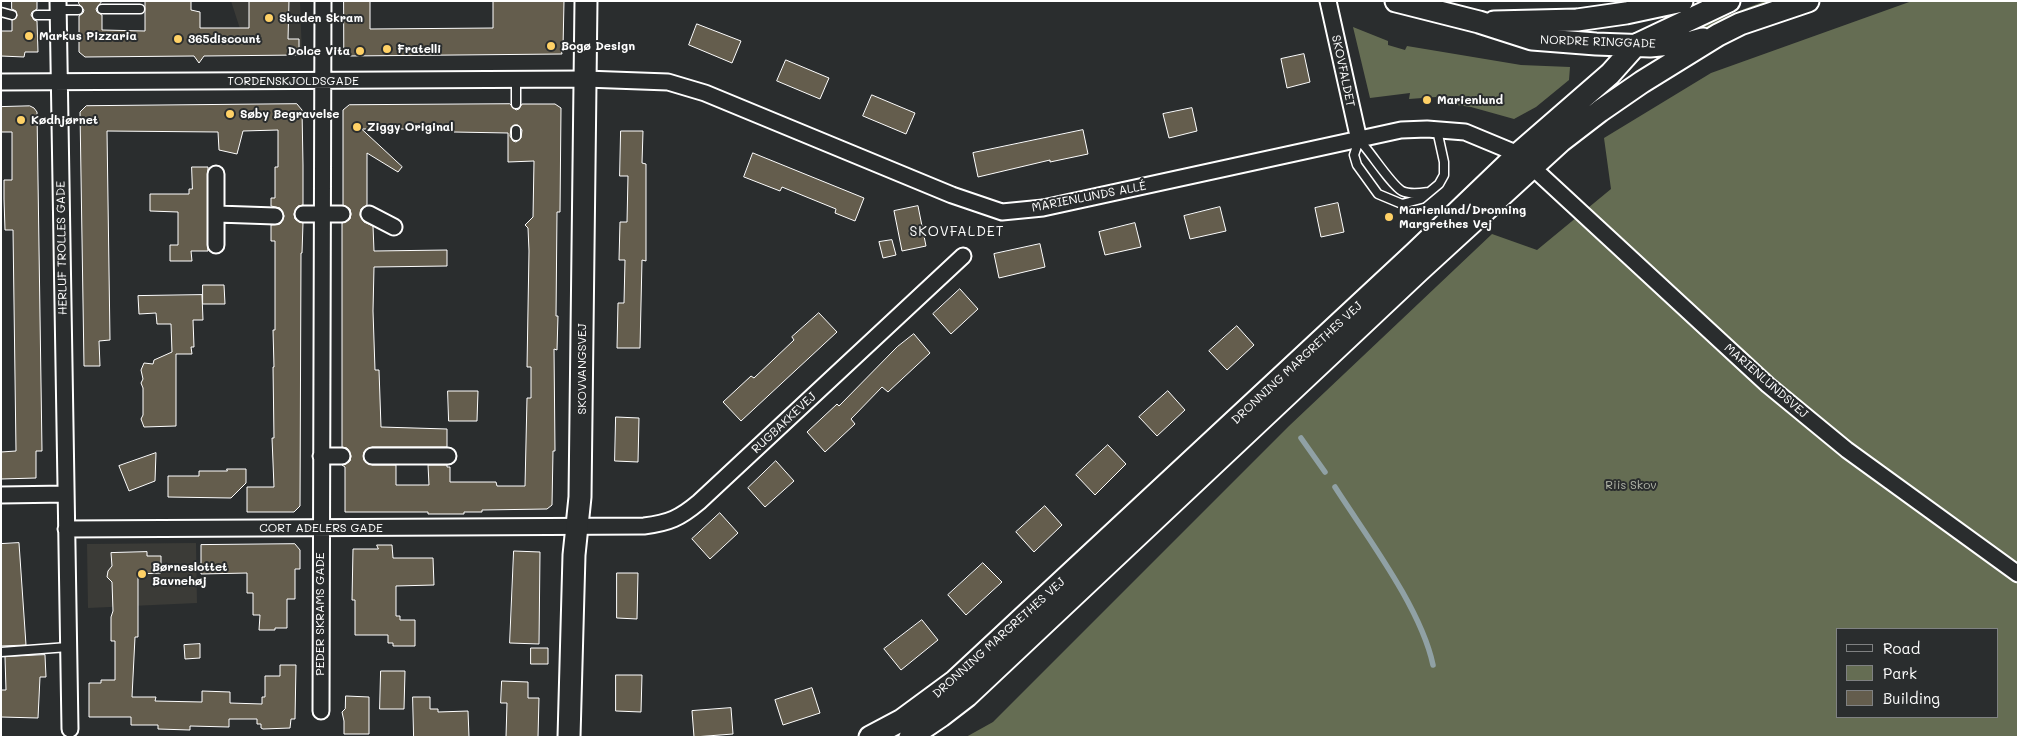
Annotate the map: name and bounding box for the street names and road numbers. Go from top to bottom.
street label: NORDRE RINGGADE [1540,33,1656,51]
street label: SKOVFALDET [1328,34,1358,108]
street label: TORDENSKJOLDSGADE [227,74,359,88]
street label: MARIENLUNDS ALLÉ [1031,179,1147,215]
street label: HERLUF TROLLES GADE [54,181,70,315]
street label: DRONNING MARGRETHES VEJ [1229,299,1365,427]
street label: SKOVVANGSVEJ [575,323,589,415]
street label: MARIENLUNDSVEJ [1721,341,1811,421]
street label: RUGBAKKEVEJ [749,389,819,457]
street label: CORT ADELERS GADE [259,521,383,535]
street label: PEDER SKRAMS GADE [313,552,327,676]
street label: DRONNING MARGRETHES VEJ [930,575,1068,701]

